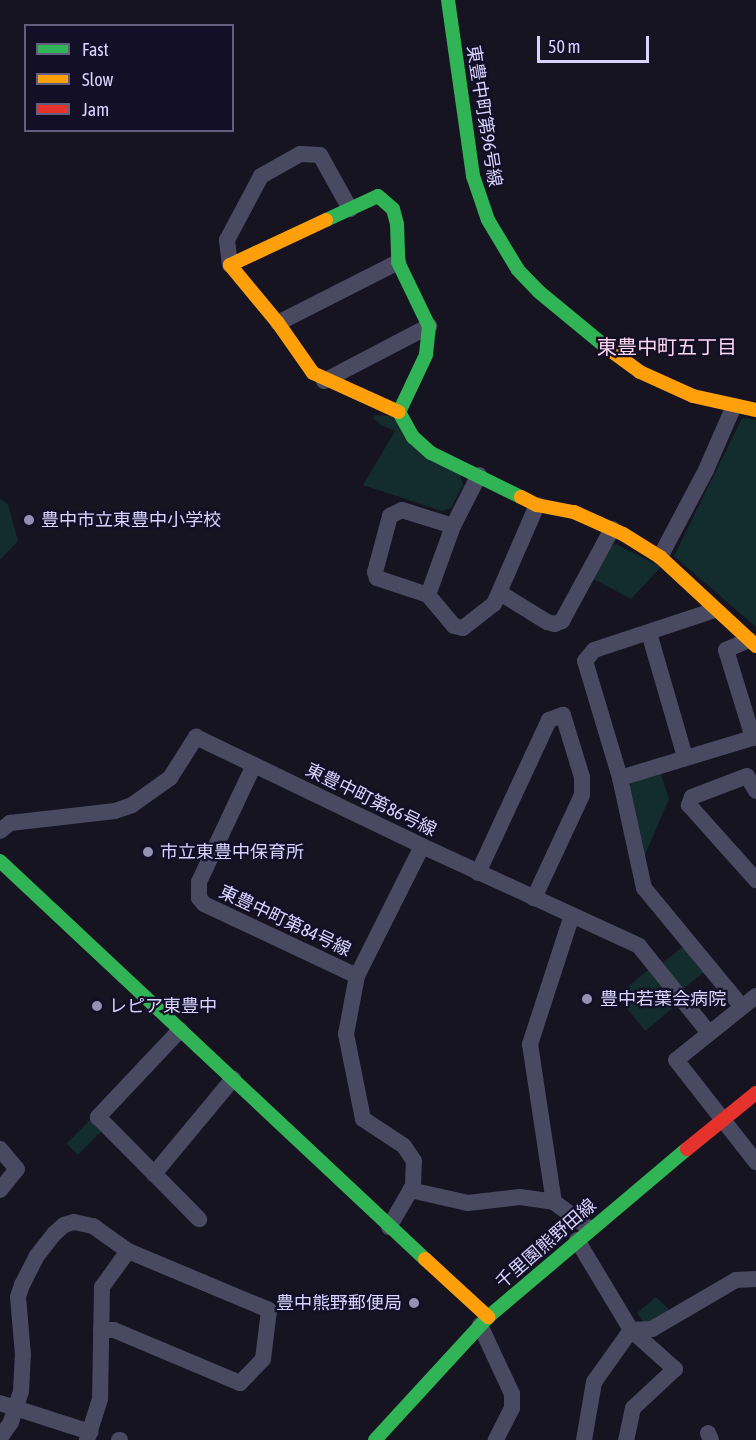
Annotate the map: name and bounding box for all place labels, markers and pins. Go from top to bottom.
place label: 豊中市立東豊中小学校 [41,509,221,531]
marker: 豊中市立東豊中小学校 [22,513,36,527]
place label: 市立東豊中保育所 [160,841,304,863]
marker: 市立東豊中保育所 [141,845,155,859]
place label: 豊中若葉会病院 [600,988,726,1010]
marker: 豊中若葉会病院 [578,990,596,1008]
place label: レピア東豊中 [109,995,217,1017]
marker: レピア東豊中 [90,999,104,1013]
place label: 豊中熊野郵便局 [276,1292,402,1314]
marker: 豊中熊野郵便局 [407,1296,421,1310]

